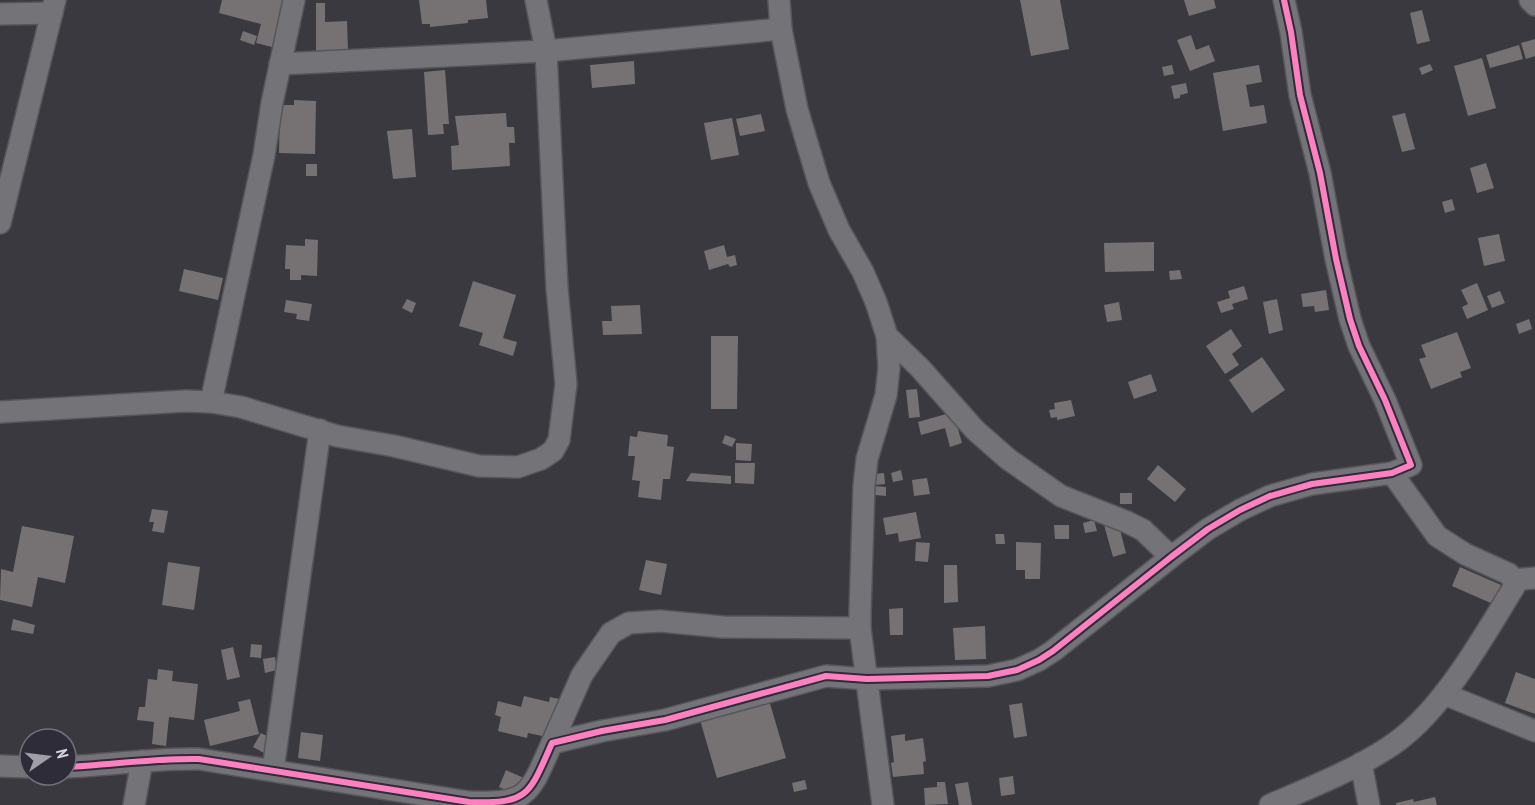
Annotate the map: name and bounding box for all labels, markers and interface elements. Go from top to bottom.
north arrow [18,727,78,787]
text: N [52,747,73,760]

